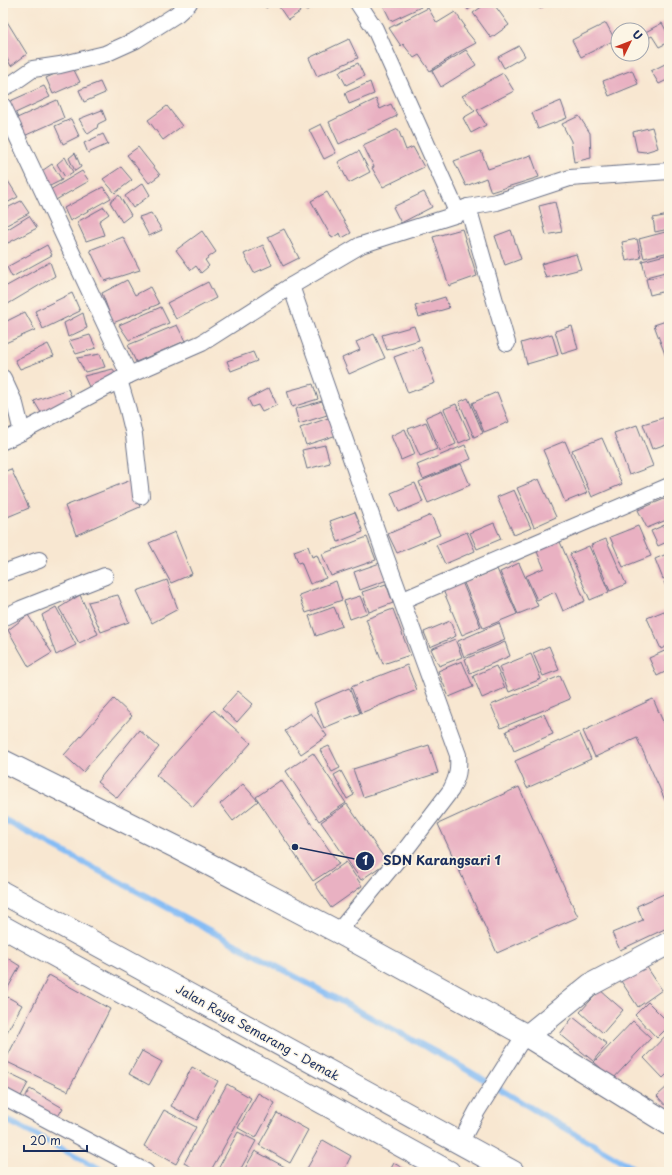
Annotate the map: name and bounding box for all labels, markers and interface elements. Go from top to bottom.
north arrow [610,22,650,62]
text: U [629,26,647,44]
callout: SDN Karangsari 1 [355,848,509,873]
text: SDN Karangsari 1 [383,850,501,869]
text: 1 [362,851,368,869]
street label: Jalan Raya Semarang - Demak [173,979,343,1085]
scale bar [24,1127,87,1153]
text: 20 m [30,1131,61,1149]

